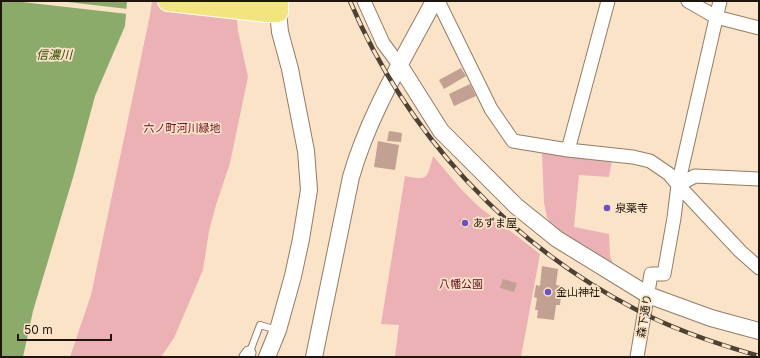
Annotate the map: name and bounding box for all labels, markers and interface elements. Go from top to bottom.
water label: 信濃川 [36,47,74,62]
park label: 六ノ町河川緑地 [144,121,221,135]
place label: 泉薬寺 [615,201,648,215]
marker: 泉薬寺 [602,203,612,213]
place label: あずま屋 [473,216,517,230]
marker: あずま屋 [460,218,470,228]
park label: 八幡公園 [439,277,483,291]
place label: 金山神社 [556,285,600,299]
marker: 金山神社 [543,287,553,297]
street label: 森下通り [634,293,654,339]
scale bar [18,316,111,342]
text: 50 m [24,322,53,337]

